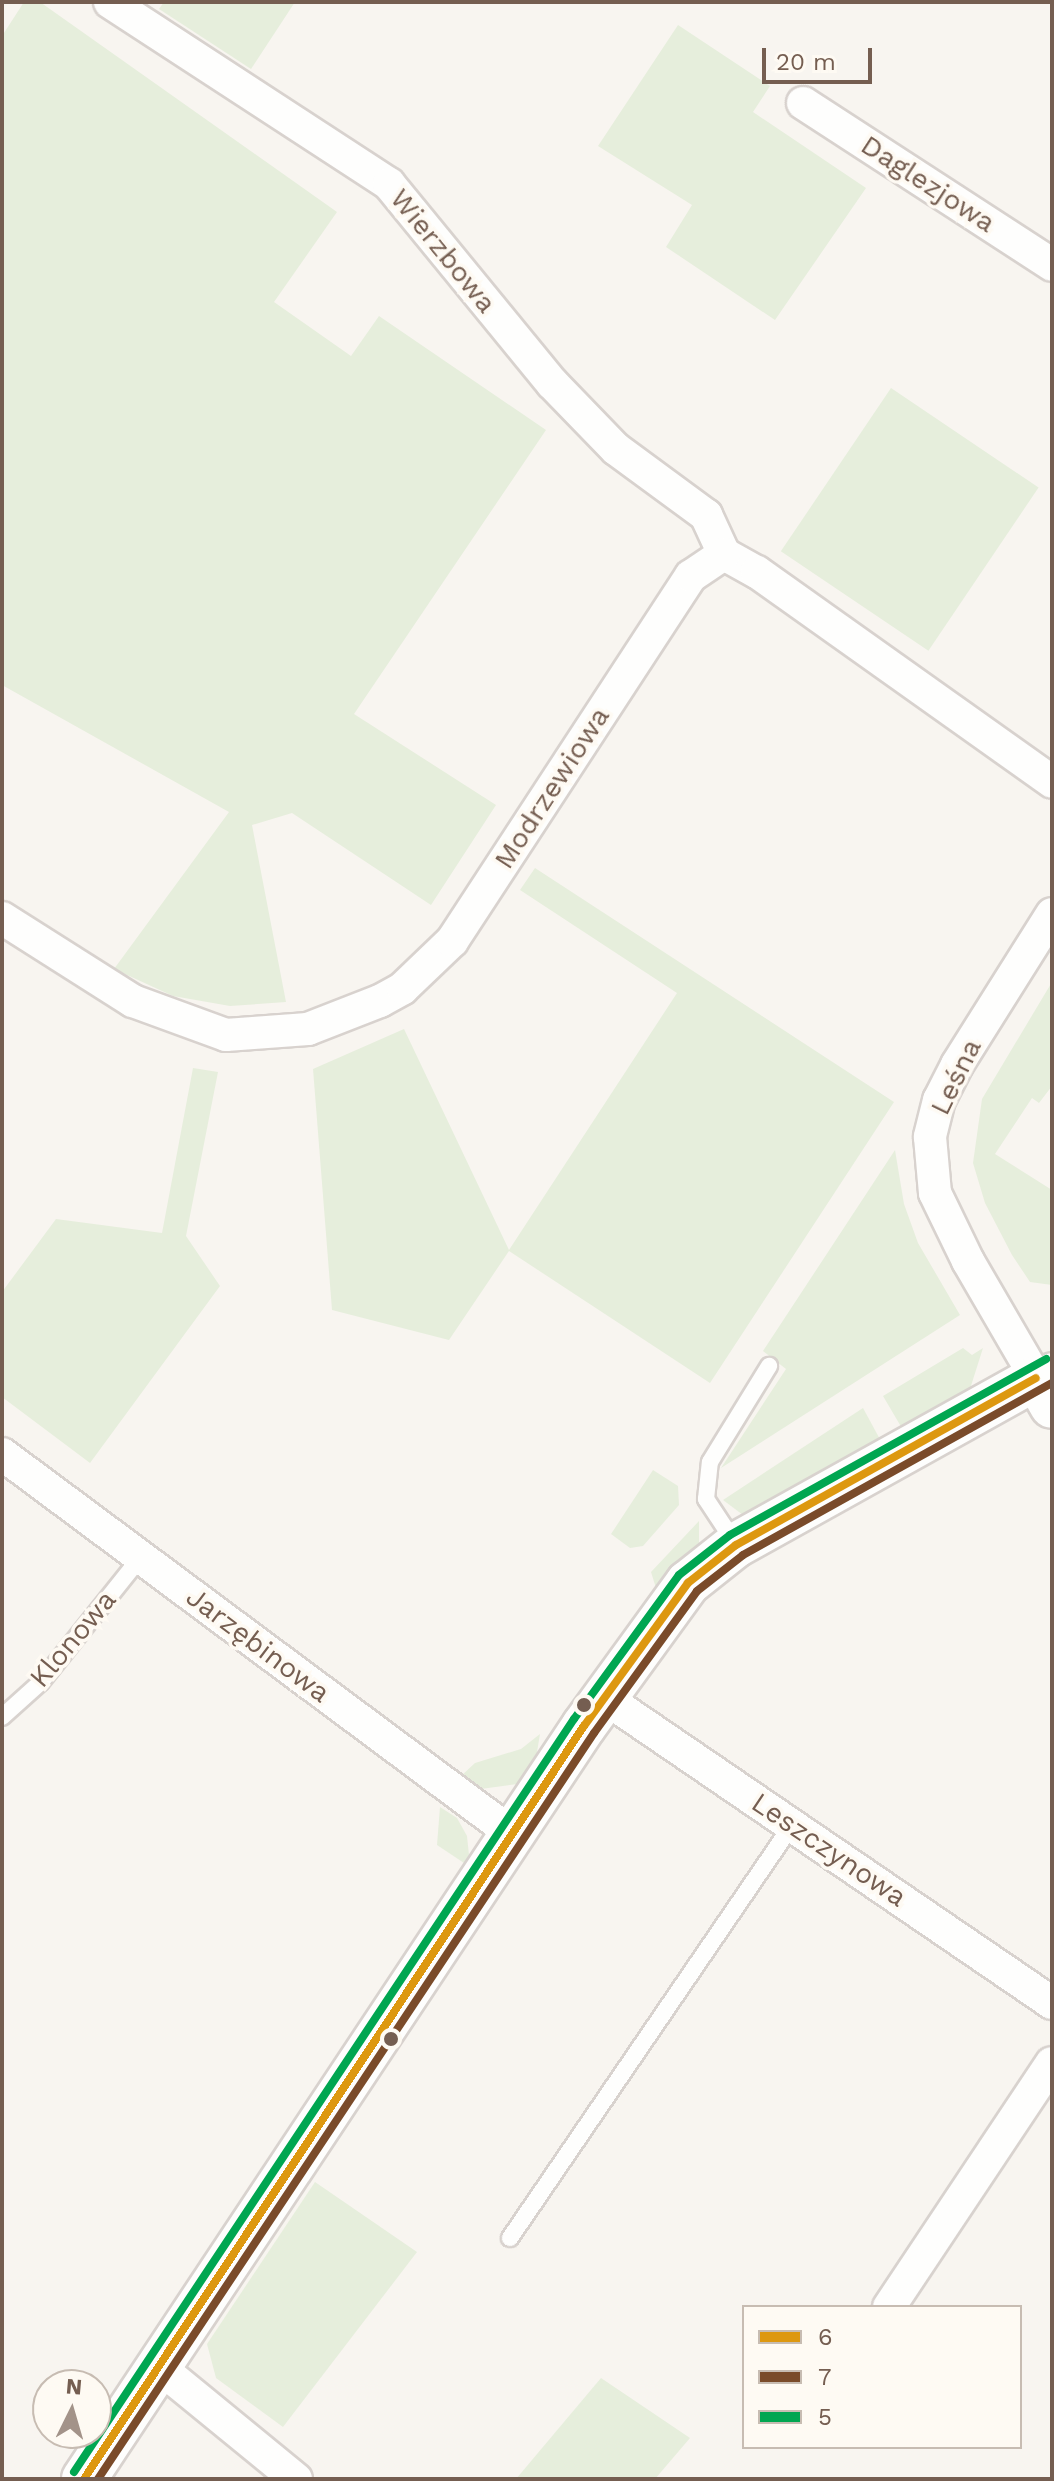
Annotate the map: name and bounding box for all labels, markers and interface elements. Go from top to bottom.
scale bar [766,32,876,82]
text: 20 m [776,48,836,76]
street label: Daglezjowa [855,128,1001,240]
street label: Wierzbowa [383,182,503,320]
street label: Modrzewiowa [487,701,617,875]
street label: Leśna [923,1033,989,1121]
street label: Jarzębinowa [180,1580,336,1710]
street label: Klonowa [23,1584,123,1694]
unlabelled marker [576,1697,592,1713]
street label: Leszczynowa [745,1786,913,1914]
unlabelled marker [383,2031,399,2047]
legend [742,2305,1022,2449]
text: 6 [818,2323,833,2351]
text: 7 [818,2363,831,2391]
north arrow [32,2369,112,2449]
text: N [65,2373,83,2400]
text: 5 [818,2403,832,2431]

